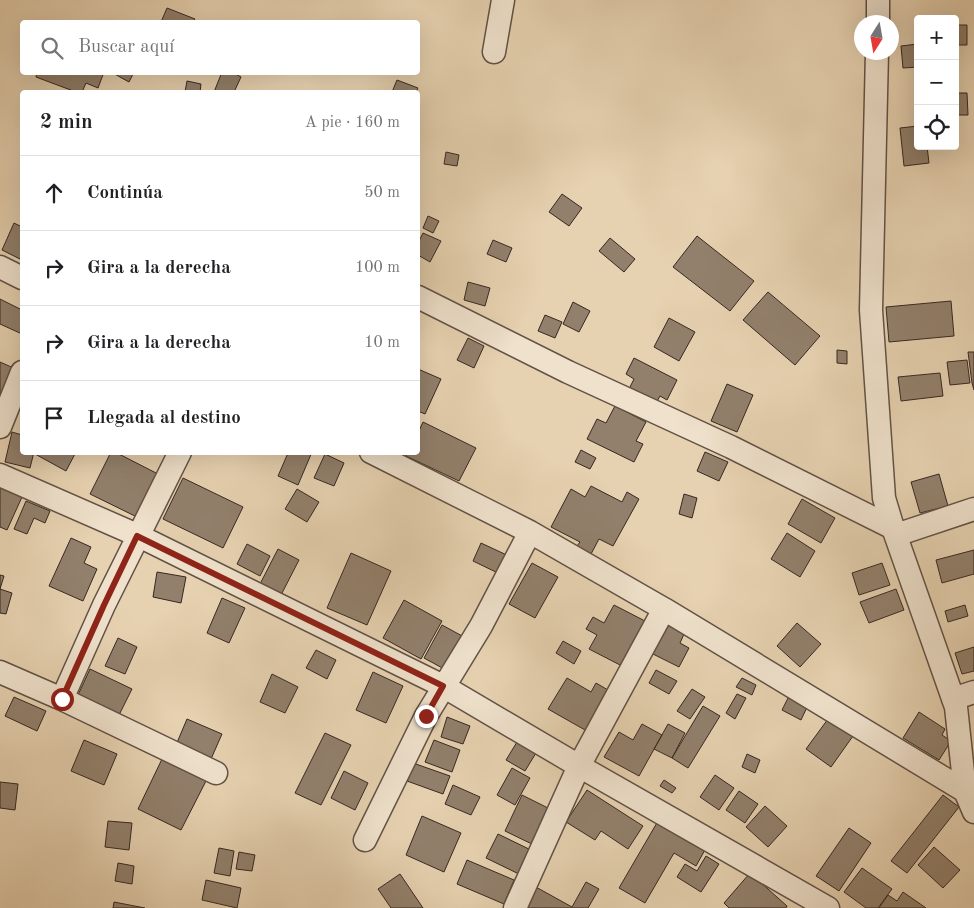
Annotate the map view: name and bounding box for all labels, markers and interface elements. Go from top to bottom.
north arrow [854,15,899,60]
map controls [914,15,959,150]
button: + [914,15,959,60]
search box [20,20,420,75]
icon: search [38,34,66,62]
text: Buscar aquí [78,38,174,57]
button: − [914,60,959,105]
button: locate [914,105,959,150]
text: 2 min [40,112,93,133]
text: A pie · 160 m [305,115,400,131]
icon: ahead [40,179,68,207]
text: Continúa [87,184,163,203]
text: 50 m [364,185,400,201]
icon: right [40,254,68,282]
text: Gira a la derecha [87,259,231,278]
text: 100 m [355,260,400,276]
icon: right [40,329,68,357]
text: Gira a la derecha [87,334,231,353]
text: 10 m [364,335,400,351]
icon: arrive [40,404,68,432]
text: Llegada al destino [87,409,241,428]
route start [51,688,74,711]
route end [415,705,438,728]

